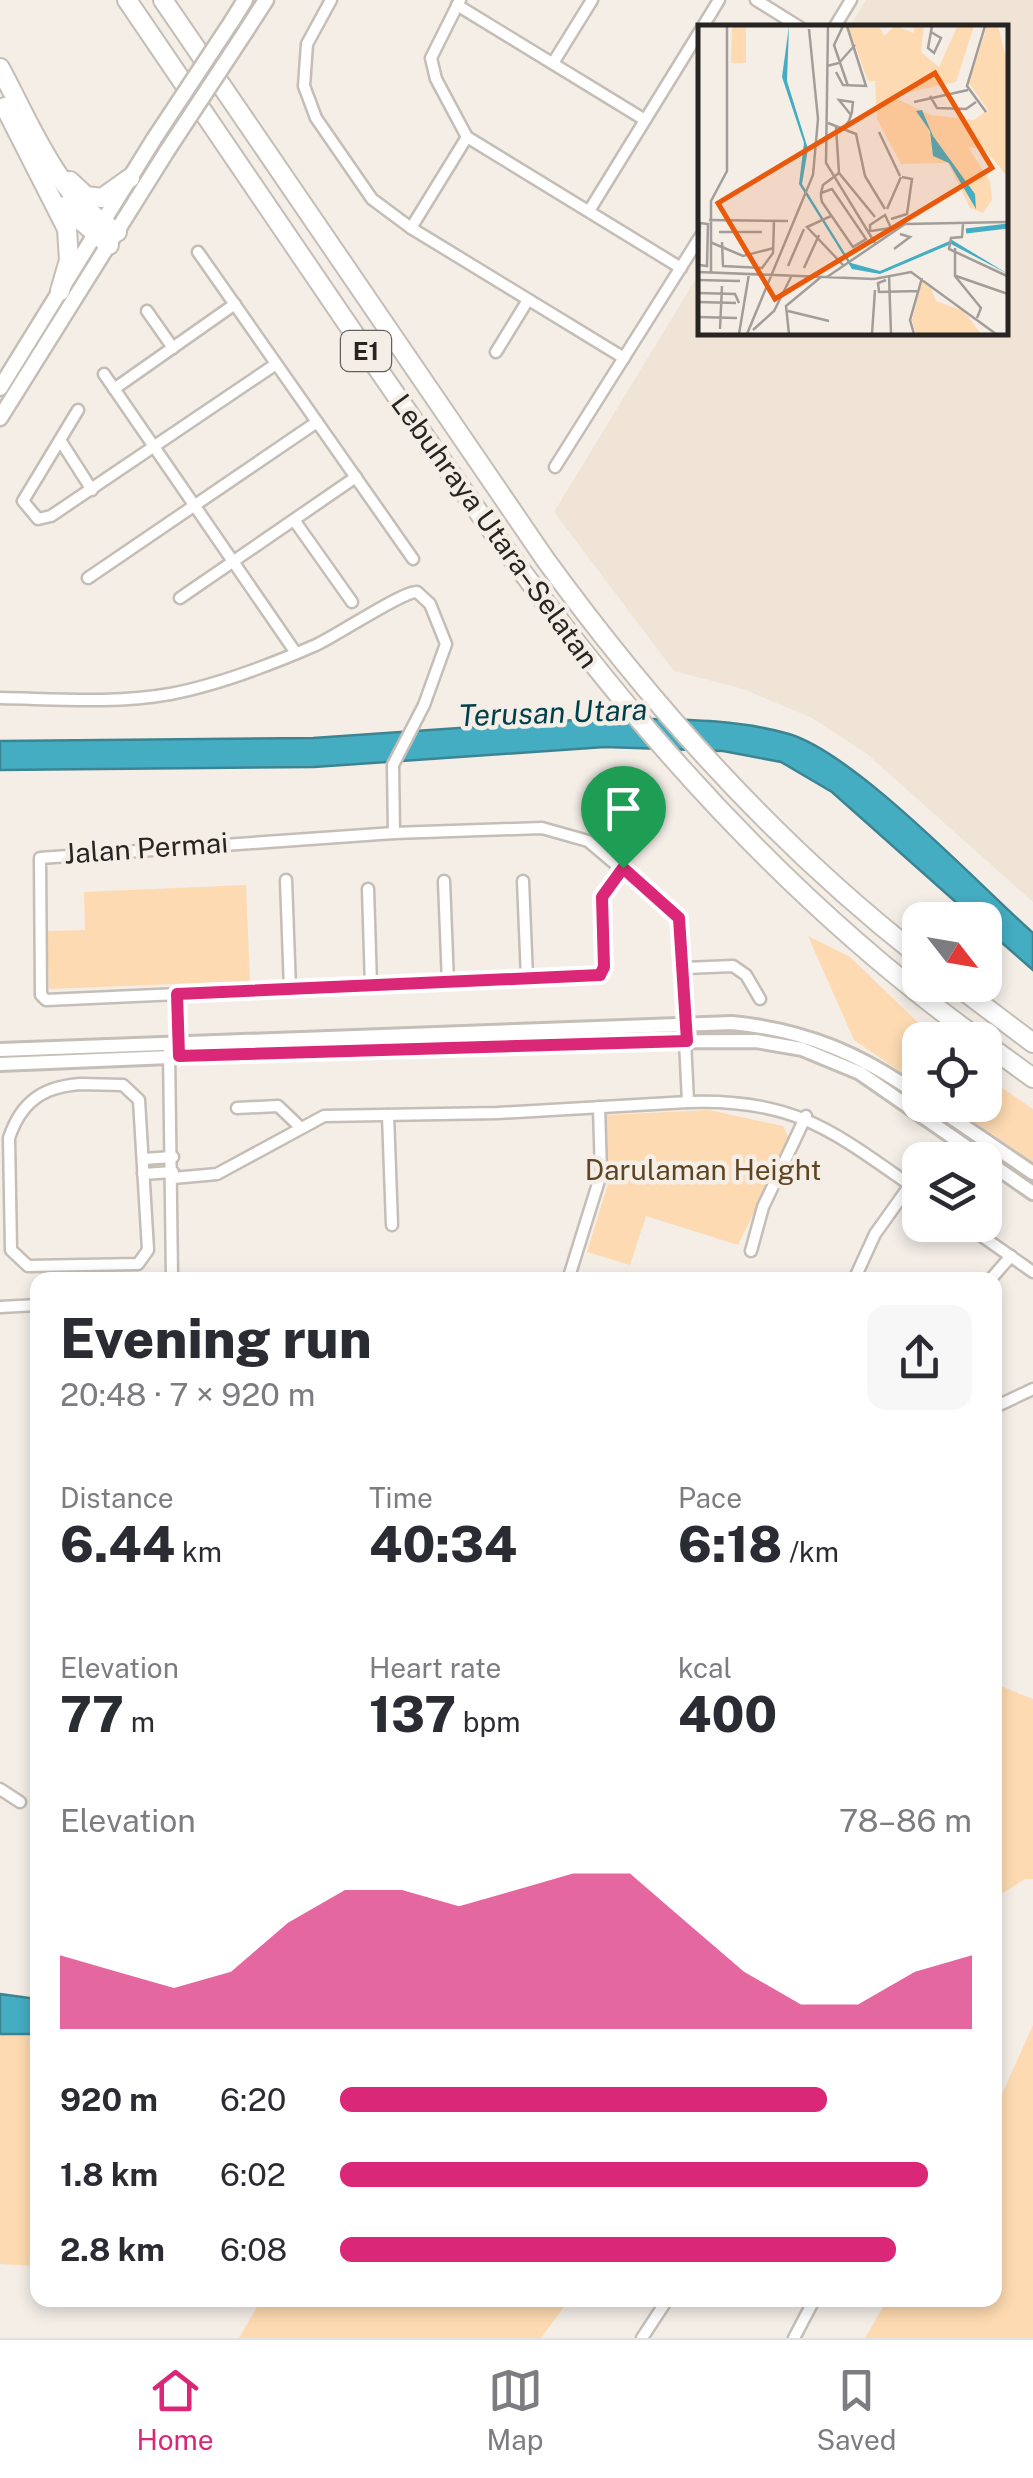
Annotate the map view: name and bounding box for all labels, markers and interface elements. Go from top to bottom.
inset map [698,25,1008,335]
road number: E1 [341,331,391,371]
street label: Lebuhraya Utara–Selatan [385,387,606,674]
water label: Terusan Utara [458,691,648,733]
pin [581,766,666,869]
icon: arrive [596,781,651,836]
street label: Jalan Permai [63,825,229,870]
north arrow [902,902,1002,1002]
map controls [902,902,1002,1242]
button: locate [902,1022,1002,1122]
button: layers [902,1142,1002,1242]
park label: Darulaman Height [585,1153,821,1186]
button: share [867,1305,972,1410]
text: Evening run [60,1306,372,1370]
text: 20:48 · 7 × 920 m [60,1376,315,1413]
text: Distance [60,1481,174,1514]
text: Time [369,1481,433,1514]
text: Pace [678,1481,742,1514]
text: 6.44 [60,1514,175,1573]
text: 40:34 [369,1514,517,1573]
text: 6:18 [678,1514,782,1573]
text: km [175,1535,222,1568]
text: /km [782,1535,839,1568]
text: Elevation [60,1651,179,1684]
text: Heart rate [369,1651,501,1684]
text: kcal [678,1651,732,1684]
text: 77 [60,1684,124,1743]
text: 137 [369,1684,456,1743]
text: 400 [678,1684,777,1743]
text: m [124,1705,155,1738]
text: bpm [456,1705,520,1738]
text: Elevation [60,1802,196,1839]
text: 78–86 m [839,1802,972,1839]
text: 920 m [60,2081,158,2118]
text: 6:20 [220,2081,286,2118]
text: 1.8 km [60,2156,158,2193]
text: 6:02 [220,2156,286,2193]
text: 2.8 km [60,2231,165,2268]
text: 6:08 [220,2231,287,2268]
tab: Home [136,2363,214,2456]
tab: Map [487,2363,543,2456]
tab: Saved [816,2363,897,2456]

